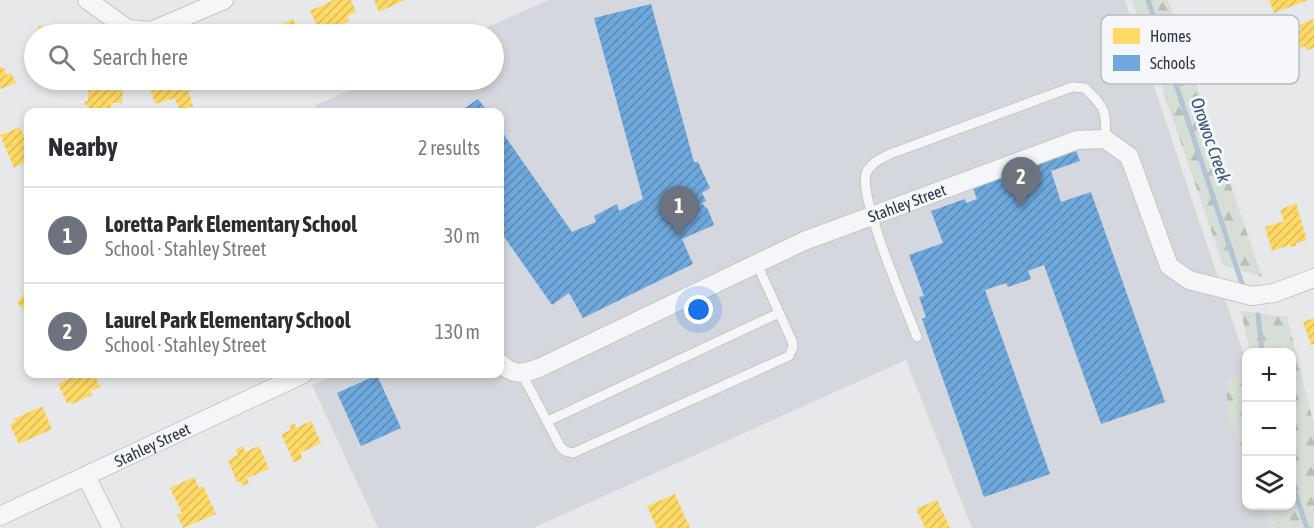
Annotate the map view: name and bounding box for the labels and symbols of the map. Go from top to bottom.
legend [1101,15,1299,84]
text: Homes [1150,27,1192,45]
text: Schools [1150,54,1196,72]
water label: Orowoc Creek [1187,95,1236,186]
pin: 2 [1002,158,1040,207]
street label: Stahley Street [865,180,949,226]
pin: 1 [660,186,698,236]
your location [684,295,713,324]
street label: Stahley Street [111,419,193,470]

